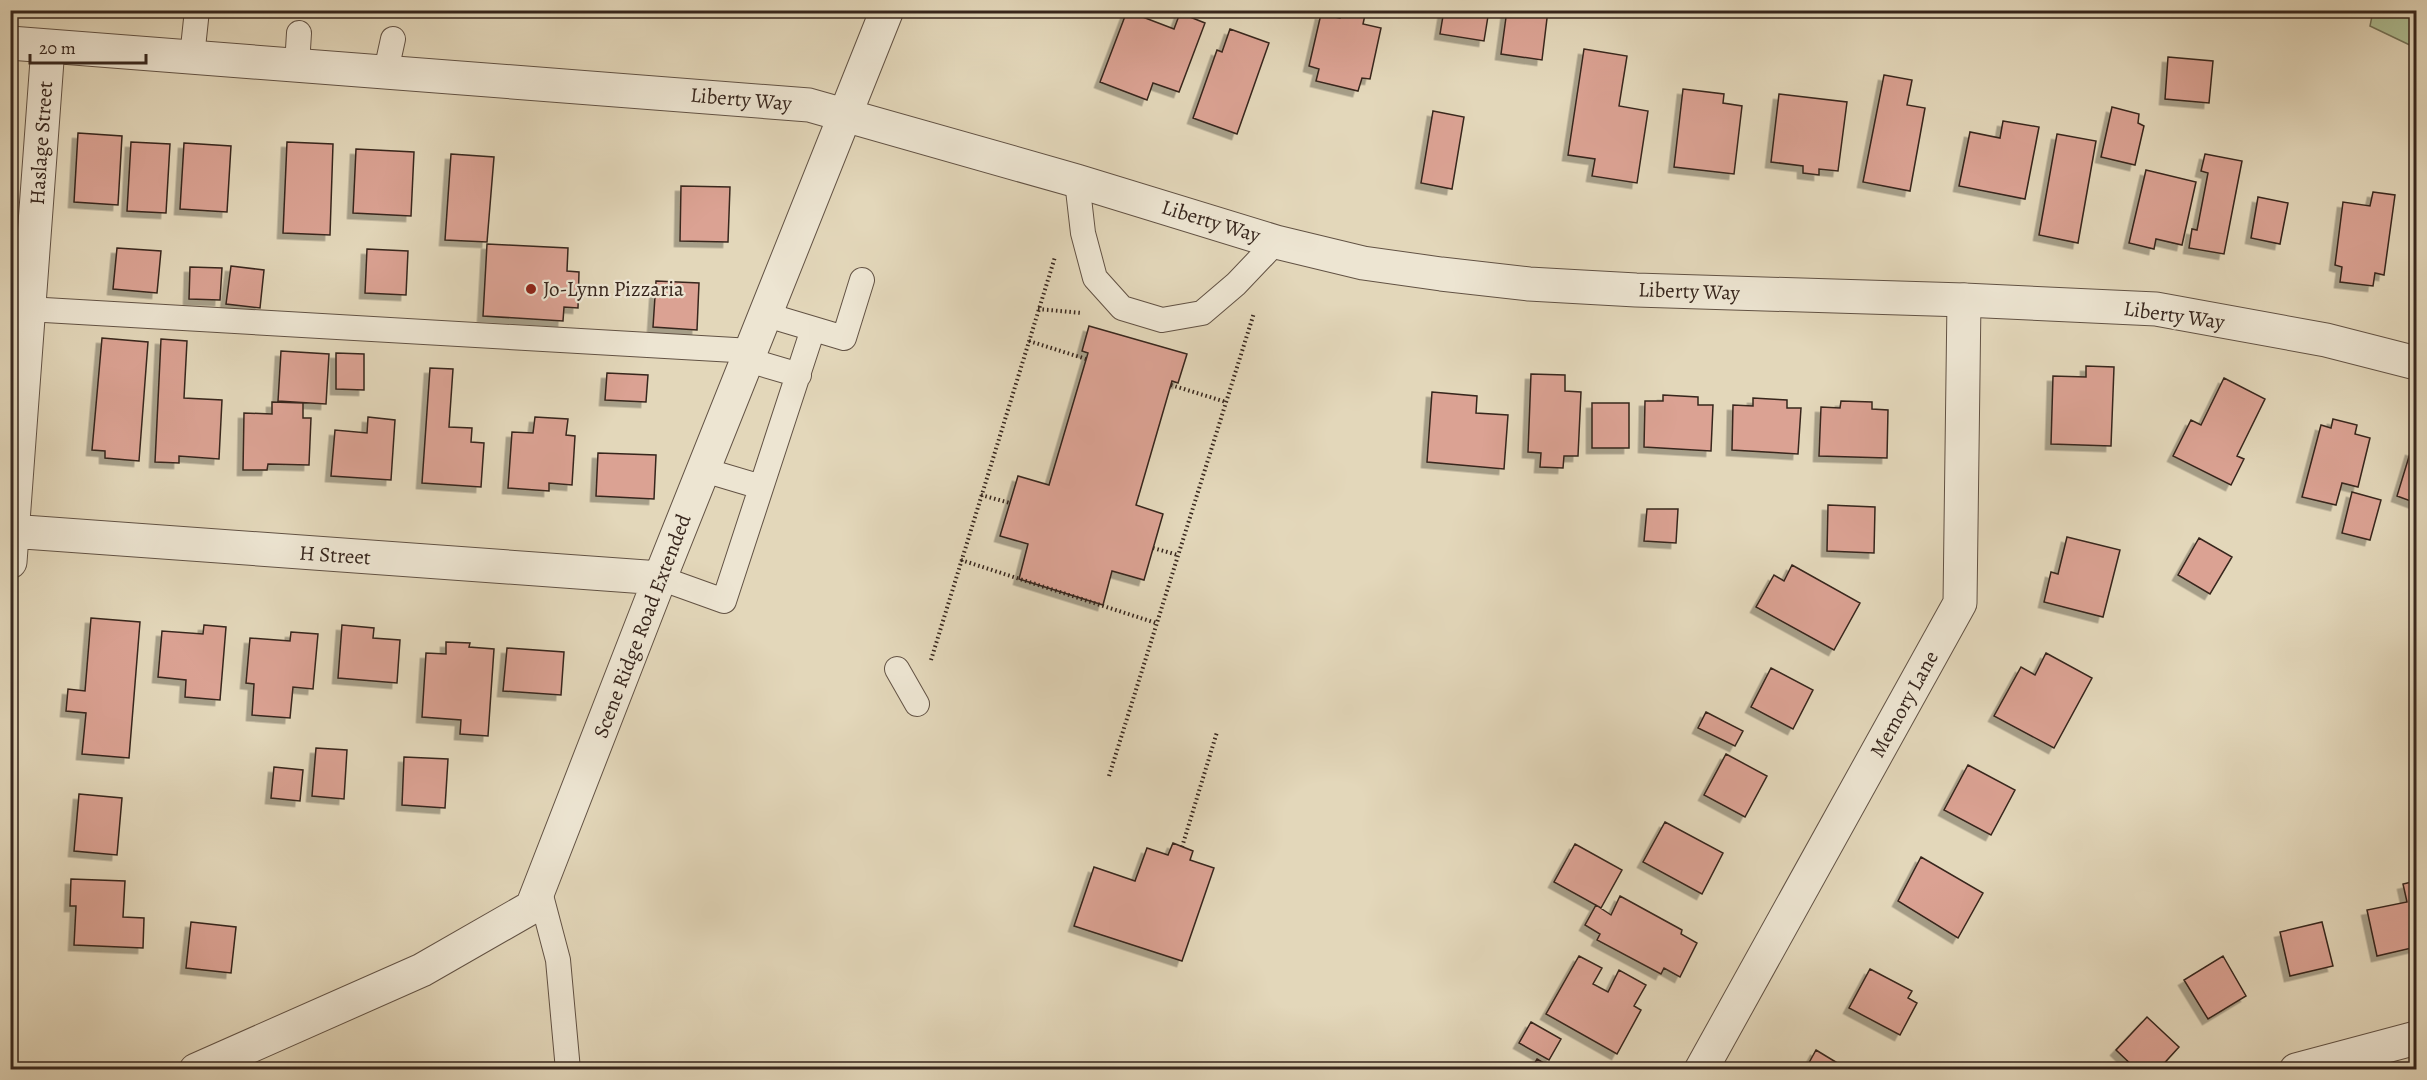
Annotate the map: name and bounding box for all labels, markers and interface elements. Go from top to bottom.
scale bar [30,27,146,65]
text: 20 m [39,36,76,60]
street label: Haslage Street [23,80,59,206]
street label: Liberty Way [689,81,794,117]
street label: Liberty Way [1158,193,1264,249]
place label: Jo-Lynn Pizzaria [543,275,684,303]
street label: Liberty Way [1638,275,1741,307]
marker: Jo-Lynn Pizzaria [524,282,538,296]
street label: Liberty Way [2122,294,2227,336]
street label: Scene Ridge Road Extended [586,509,698,742]
street label: H Street [298,539,372,571]
street label: Memory Lane [1863,646,1945,762]

